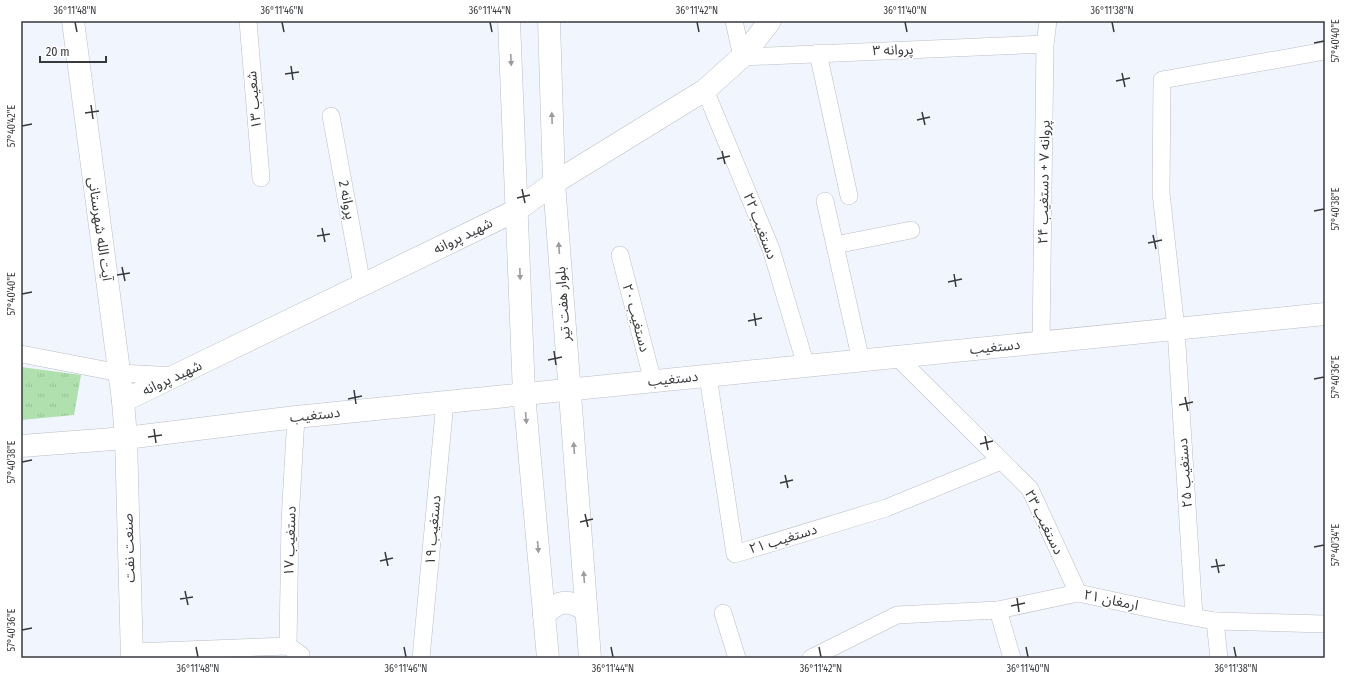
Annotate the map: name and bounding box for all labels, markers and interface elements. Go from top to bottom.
text: 36°11'48"N [54,5,96,17]
text: 36°11'46"N [261,5,303,17]
text: 36°11'44"N [469,5,511,17]
text: 36°11'42"N [676,5,718,17]
text: 36°11'40"N [883,5,927,17]
text: 36°11'38"N [1091,5,1133,17]
text: 57°40'40"E [1330,19,1342,63]
scale bar [40,38,106,64]
street label: پروانه ۳ [872,41,914,60]
text: 20 m [46,45,70,59]
one-way arrow [507,54,514,66]
street label: شعیب ۱۳ [243,70,265,130]
text: 57°40'42"E [6,105,18,147]
one-way arrow [549,111,555,124]
street label: پروانه ۷ + دستغیب ۲۴ [1034,120,1055,244]
street label: آیت الله شهرستانی [84,176,116,283]
street label: پروانه 2 [334,179,359,221]
text: 57°40'38"E [1330,187,1342,231]
street label: دستغیب ۲۲ [740,190,781,262]
street label: شهید پروانه [431,214,496,259]
one-way arrow [556,242,563,254]
street label: بلوار هفت تیر [552,266,574,343]
one-way arrow [516,268,523,280]
text: 57°40'40"E [6,272,18,316]
street label: دستغیب ۲۰ [619,282,653,354]
street label: دستغیب [969,336,1021,358]
text: 57°40'36"E [1330,355,1342,398]
street label: شهید پروانه [139,357,205,400]
street label: دستغیب [647,368,699,390]
street label: دستغیب [289,404,341,426]
one-way arrow [523,412,529,424]
street label: دستغیب ۲۵ [1174,437,1196,509]
text: 57°40'38"E [6,440,18,484]
one-way arrow [571,442,578,454]
street label: دستغیب ۲۳ [1021,487,1067,557]
street label: دستغیب ۱۹ [421,494,445,566]
street label: دستغیب ۱۷ [280,505,300,576]
street label: صنعت نفت [119,513,139,583]
street label: دستغیب ۲۱ [747,521,819,557]
text: 57°40'34"E [1330,523,1342,566]
one-way arrow [534,541,541,553]
one-way arrow [580,571,587,583]
street label: ارمغان ۲۱ [1082,586,1140,614]
text: 57°40'36"E [6,608,18,651]
text: 36°11'48"N [177,663,219,675]
text: 36°11'46"N [385,663,427,675]
text: 36°11'44"N [592,663,634,675]
text: 36°11'42"N [800,663,842,675]
text: 36°11'40"N [1006,663,1050,675]
text: 36°11'38"N [1215,663,1257,675]

